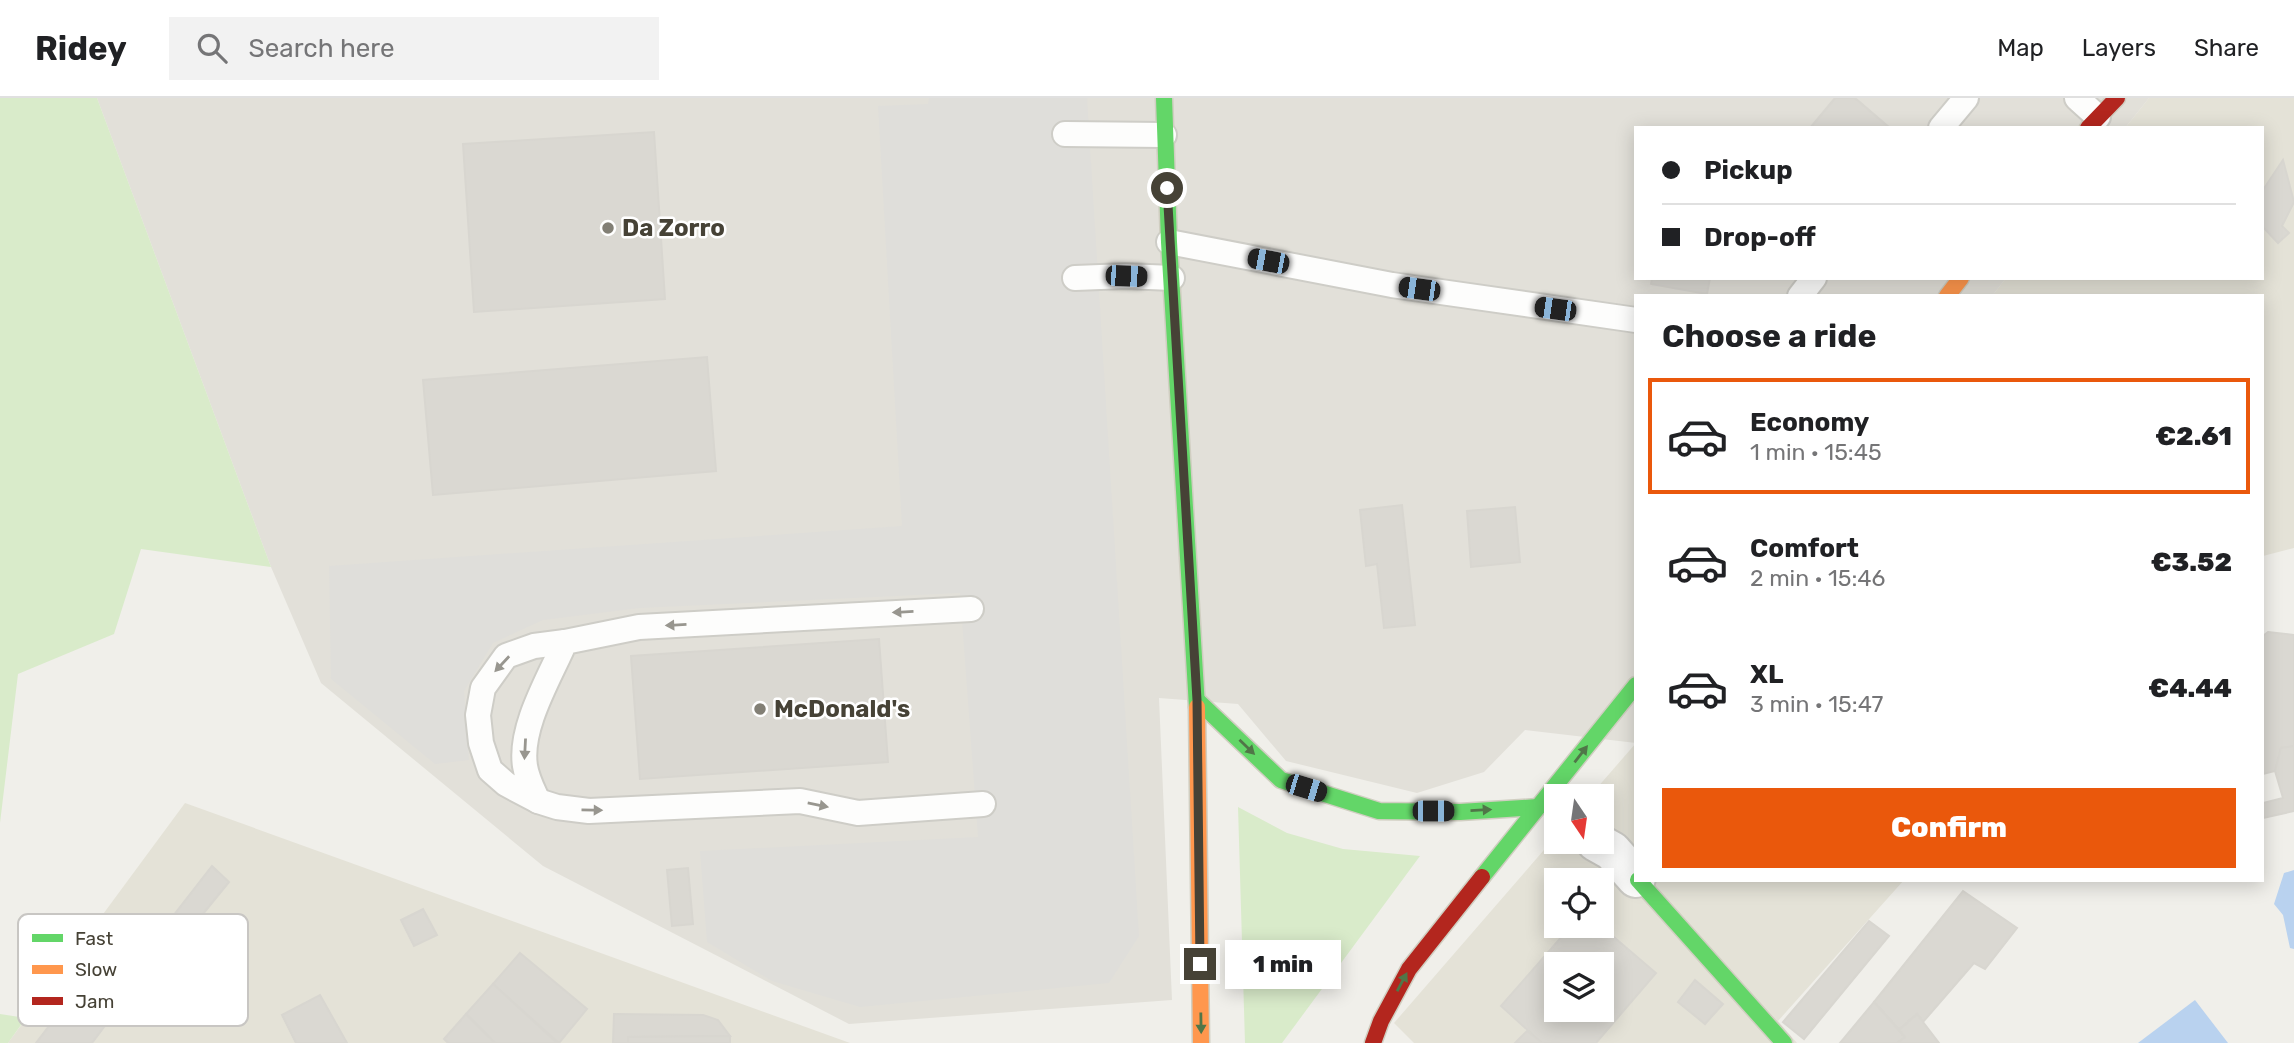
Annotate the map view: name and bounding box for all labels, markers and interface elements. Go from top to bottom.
search box [169,17,659,80]
text: Ridey [35,29,127,68]
icon: search [193,29,231,67]
text: Search here [249,33,394,64]
text: Map [1997,34,2044,62]
text: Layers [2082,34,2156,62]
text: Share [2194,34,2259,62]
text: Pickup [1704,155,1793,186]
route start [1151,172,1183,204]
place label: Da Zorro [622,214,725,242]
marker: Da Zorro [600,220,616,236]
text: Drop-off [1704,222,1816,253]
car [1246,247,1291,275]
car [1105,265,1148,287]
car [1397,276,1442,302]
car [1533,296,1578,322]
text: Choose a ride [1662,317,1876,355]
icon: car [1666,405,1729,468]
text: Economy [1750,407,1869,438]
text: €2.61 [2155,421,2232,452]
text: 1 min · 15:45 [1750,438,1882,466]
icon: car [1666,531,1729,594]
text: Comfort [1750,533,1859,564]
text: €3.52 [2151,547,2232,578]
text: 2 min · 15:46 [1750,564,1886,592]
one-way arrow [892,607,914,618]
one-way arrow [665,620,687,631]
one-way arrow [494,655,510,673]
icon: car [1666,657,1729,720]
text: XL [1750,659,1783,690]
text: €4.44 [2148,673,2232,704]
text: 3 min · 15:47 [1750,690,1883,718]
place label: McDonald's [774,695,910,723]
marker: McDonald's [752,701,768,717]
one-way arrow [519,738,530,760]
one-way arrow [1238,739,1255,755]
one-way arrow [1574,745,1589,763]
car [1283,772,1330,804]
north arrow [1544,784,1614,854]
map controls [1544,784,1614,1022]
button: Confirm [1662,788,2236,868]
one-way arrow [808,800,830,811]
car [1413,801,1455,822]
one-way arrow [581,804,603,816]
one-way arrow [1470,805,1492,816]
button: locate [1544,868,1614,938]
legend [18,914,248,1026]
text: Fast [75,927,114,950]
callout: 1 min [1224,940,1340,988]
route end [1184,948,1216,980]
text: 1 min [1253,950,1313,978]
button: layers [1544,952,1614,1022]
text: Slow [75,958,117,981]
one-way arrow [1396,971,1408,991]
text: Jam [75,990,114,1013]
one-way arrow [1195,1012,1207,1034]

